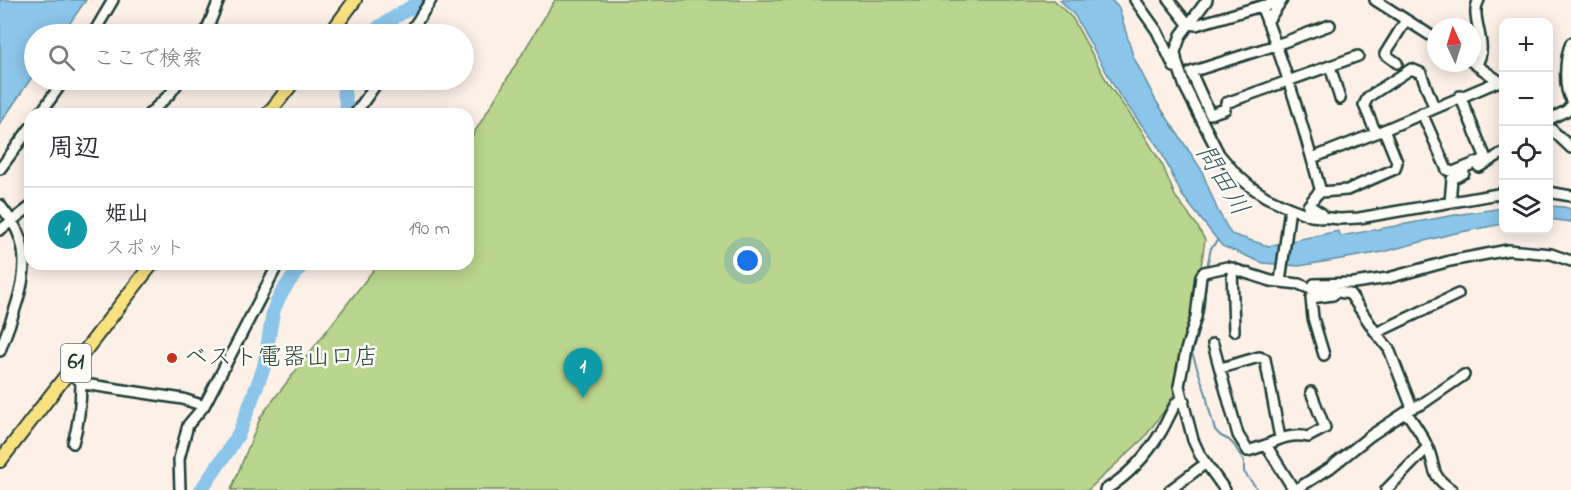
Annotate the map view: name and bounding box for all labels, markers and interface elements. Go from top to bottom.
north arrow [1427,18,1481,72]
map controls [1499,18,1553,234]
button: + [1499,18,1553,72]
search box [24,24,474,90]
icon: search [45,41,78,74]
text: ここで検索 [93,44,203,76]
button: − [1499,72,1553,126]
button: locate [1499,126,1553,180]
text: 周辺 [48,131,100,169]
water label: 問田川 [1185,138,1257,224]
button: layers [1499,180,1553,234]
text: 姫山 [105,199,149,231]
text: 1 [64,215,71,244]
text: 190 m [408,215,450,244]
text: スポット [105,235,185,264]
your location [733,246,762,275]
place label: ベスト電器山口店 [184,341,378,376]
road number: 61 [61,344,91,382]
pin: 1 [564,348,602,398]
marker: ベスト電器山口店 [165,351,179,365]

